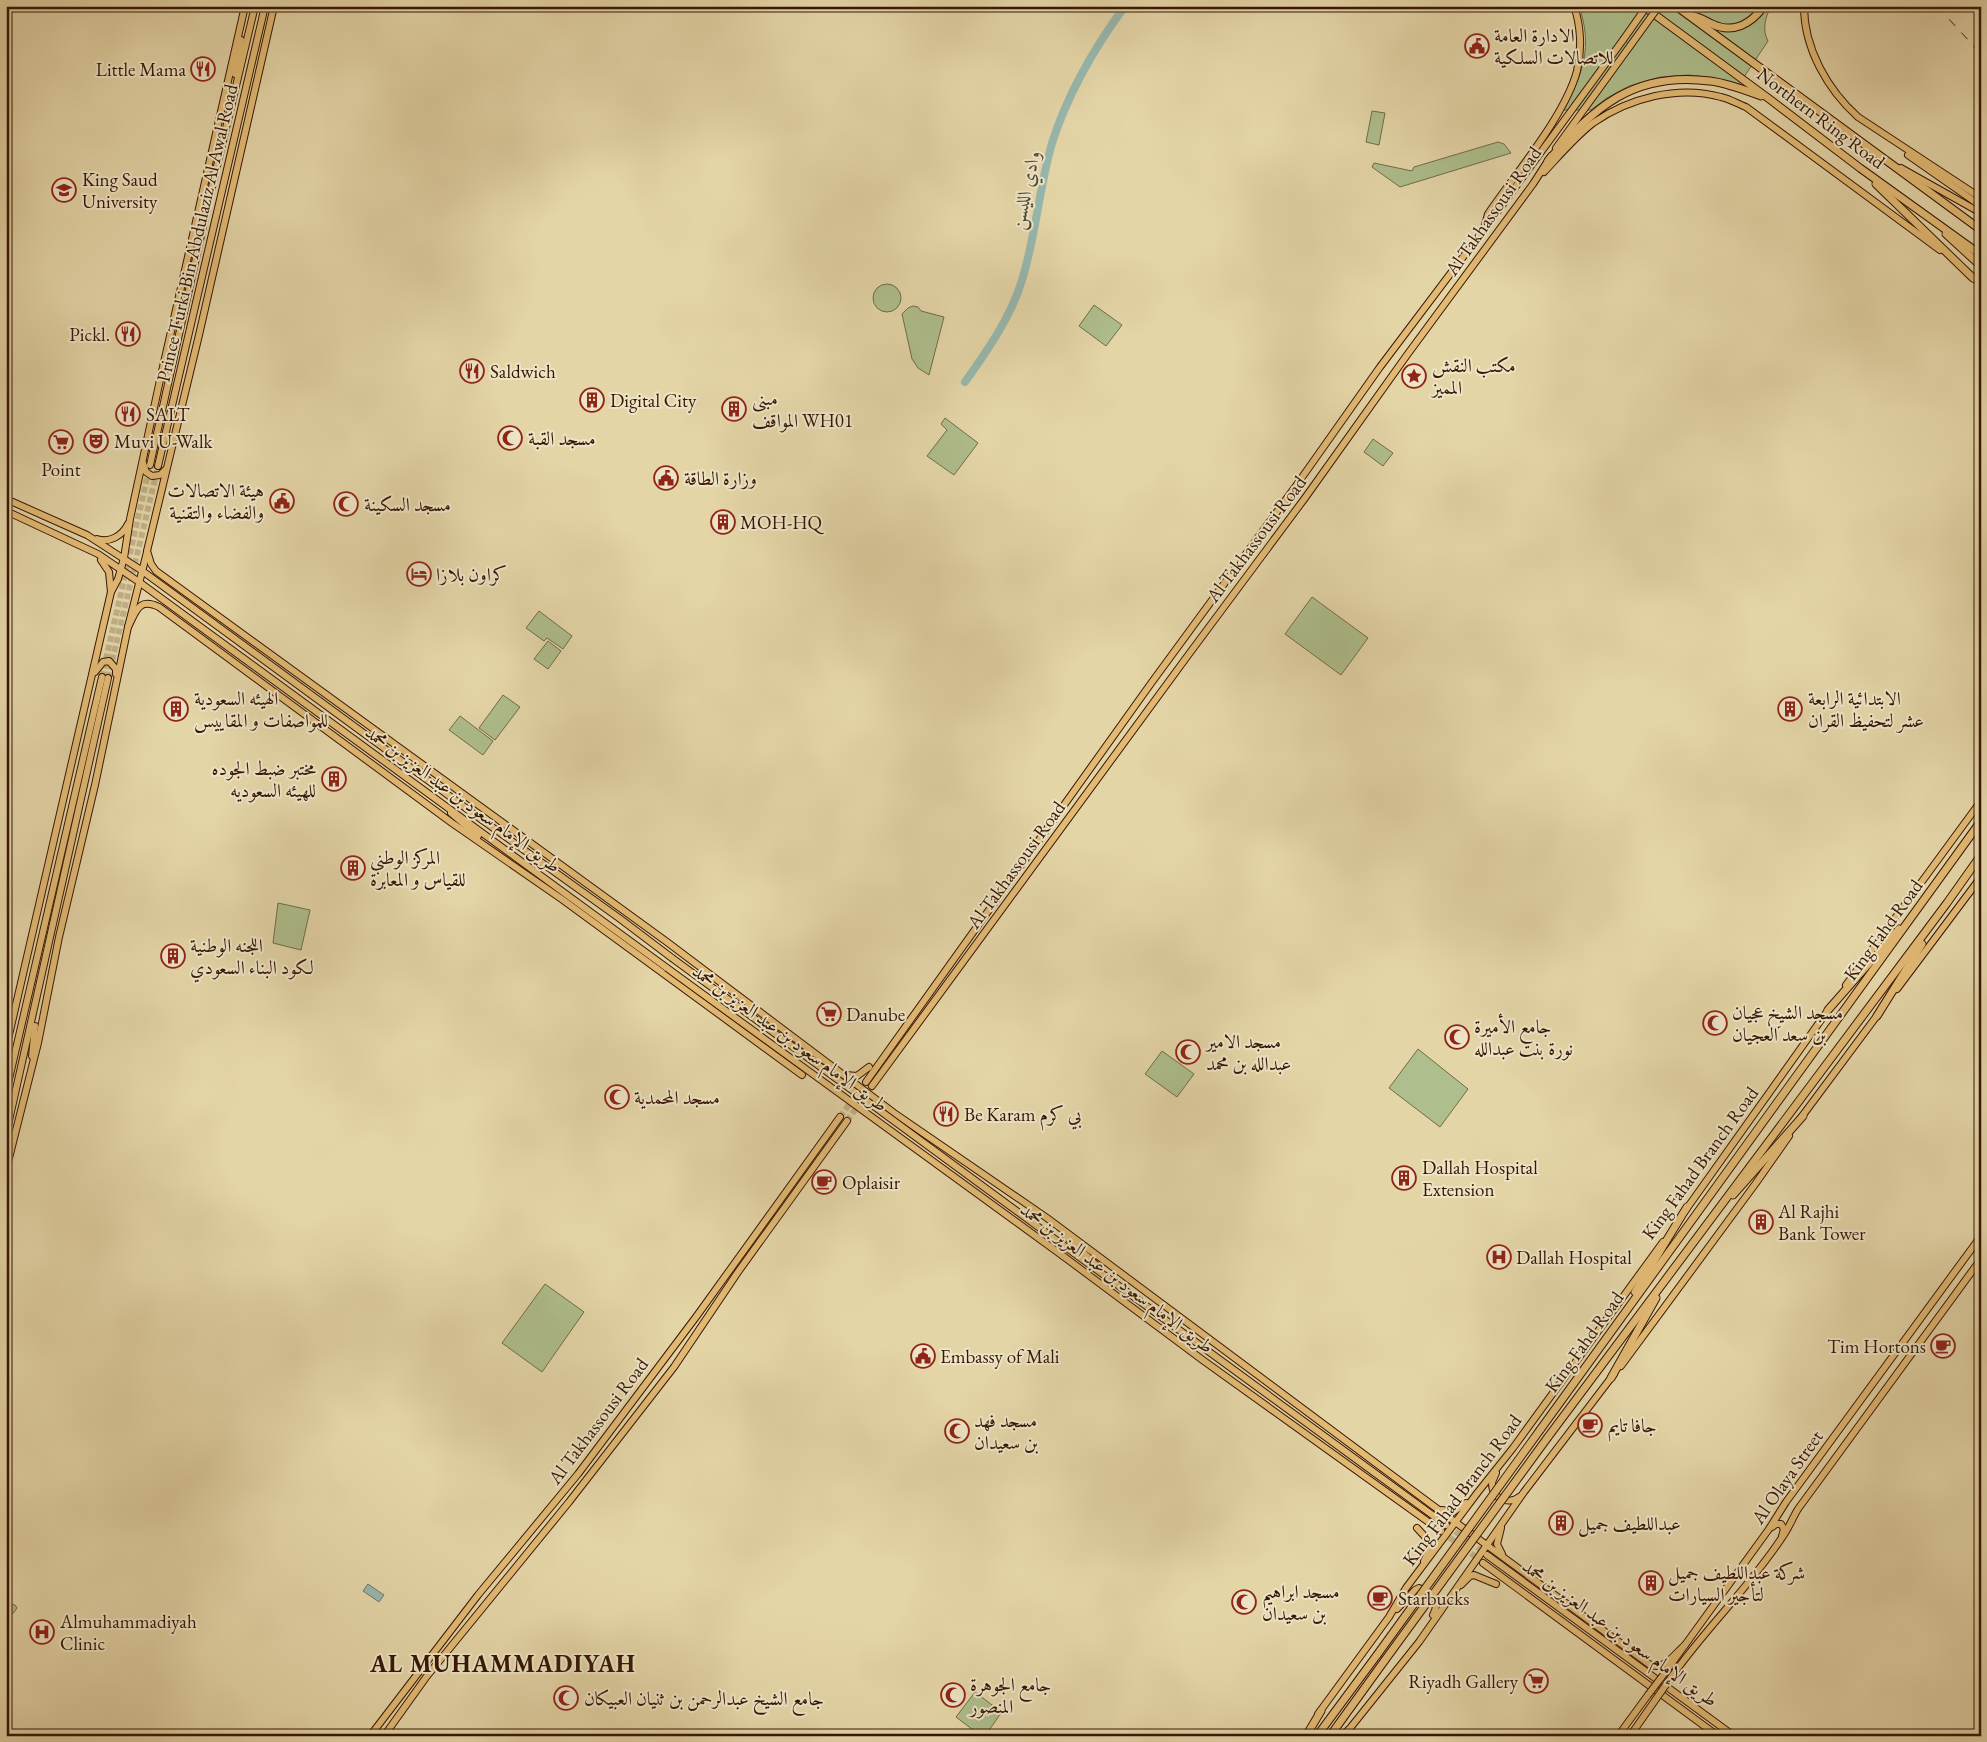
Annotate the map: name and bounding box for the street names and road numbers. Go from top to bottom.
street label: Northern Ring Road [1752,62,1890,175]
street label: Prince Turki Bin Abdulaziz Al Awal Road [151,81,244,384]
street label: Al Takhassousi Road [1439,141,1547,281]
street label: Al Takhassousi Road [1200,470,1312,608]
street label: طريق الإمام سعود بن عبد العزيز بن محمد [358,719,566,882]
street label: Al Takhassousi Road [961,796,1071,935]
street label: King Fahd Road [1838,874,1928,986]
street label: طريق الإمام سعود بن عبد العزيز بن محمد [685,958,893,1121]
street label: King Fahad Branch Road [1636,1081,1764,1245]
street label: طريق الإمام سعود بن عبد العزيز بن محمد [1013,1197,1219,1362]
street label: King Fahd Road [1539,1286,1629,1398]
street label: Al Takhassousi Road [542,1352,654,1490]
street label: King Fahad Branch Road [1397,1409,1527,1571]
street label: Al Olaya Street [1745,1425,1829,1530]
street label: طريق الإمام سعود بن عبد العزيز بن محمد [1515,1553,1723,1716]

